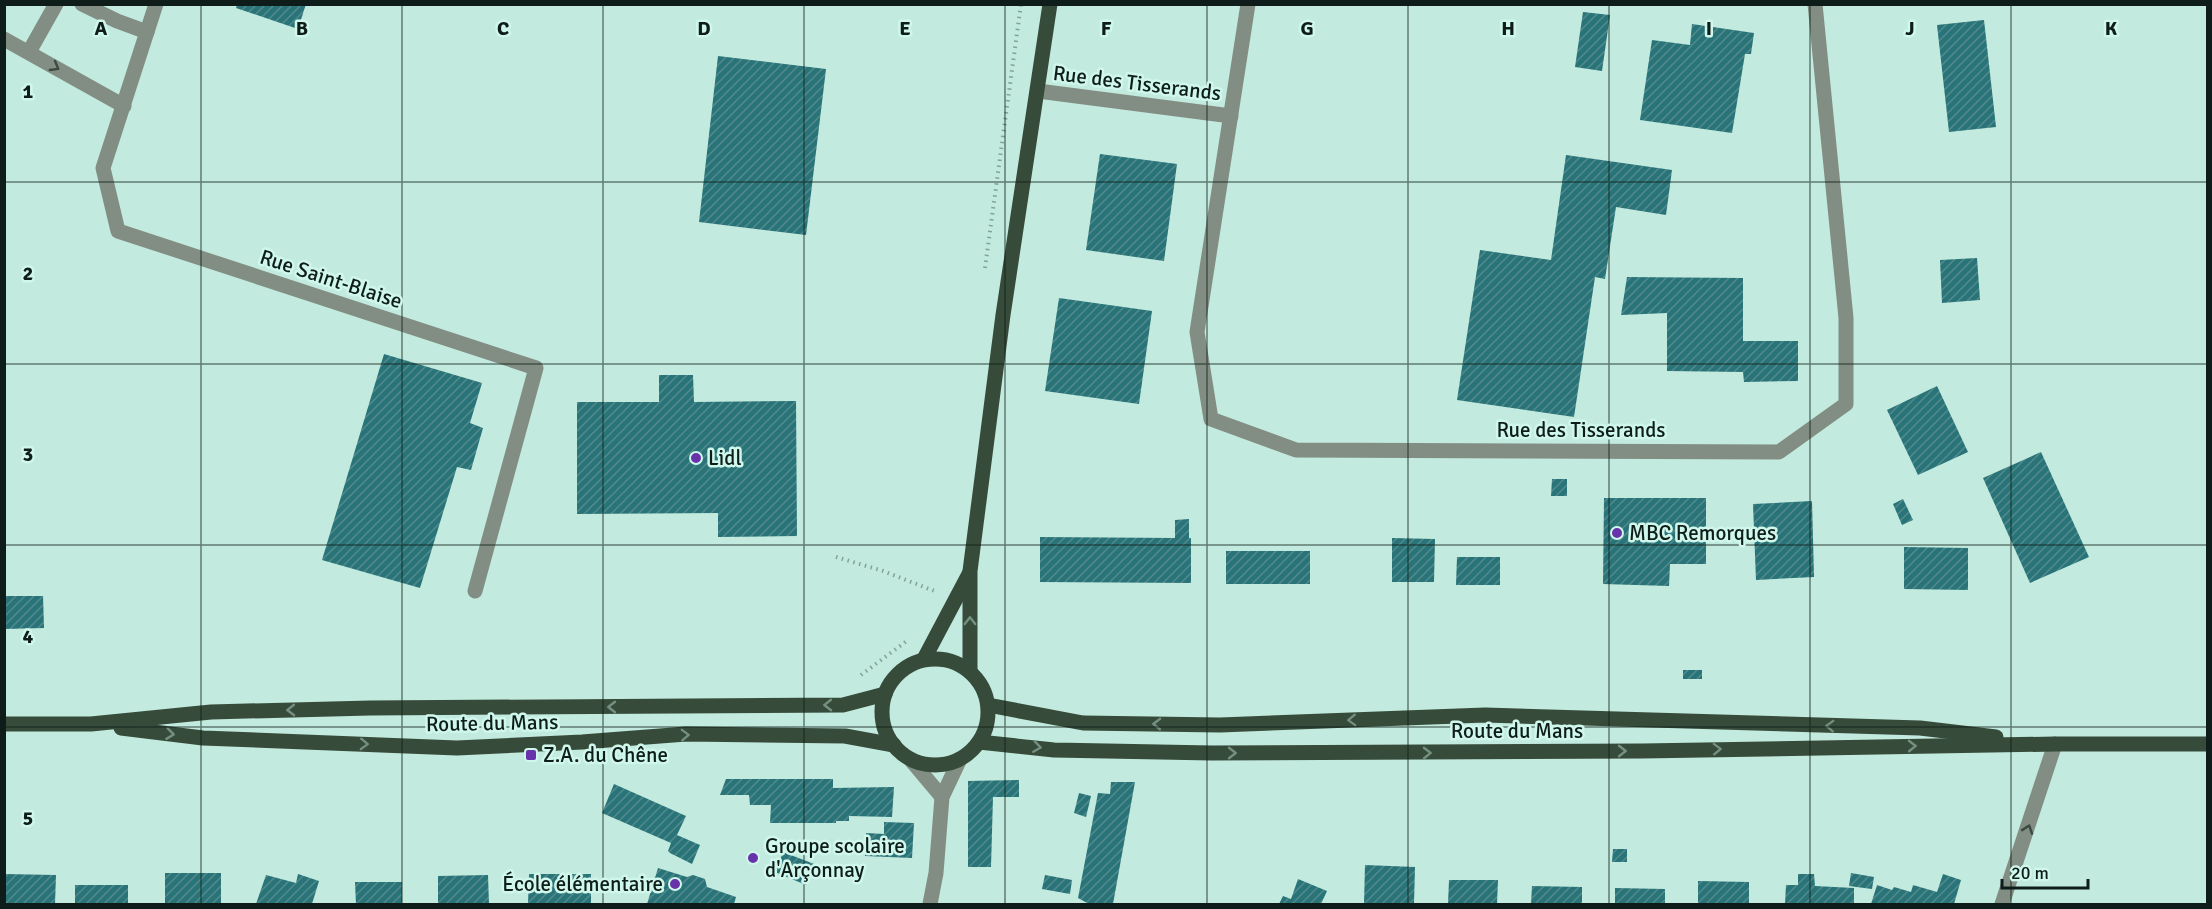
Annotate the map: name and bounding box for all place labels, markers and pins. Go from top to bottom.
place label: Lidl [708,445,742,471]
marker: Lidl [689,451,703,465]
place label: MBC Remorques [1629,520,1776,546]
marker: MBC Remorques [1610,526,1624,540]
place label: Z.A. du Chêne [543,742,668,768]
marker: Z.A. du Chêne [524,748,538,762]
place label: Groupe scolaire d'Arçonnay [765,833,905,883]
marker: Groupe scolaire d'Arçonnay [746,851,760,865]
place label: École élémentaire [502,871,663,897]
marker: École élémentaire [668,877,682,891]

